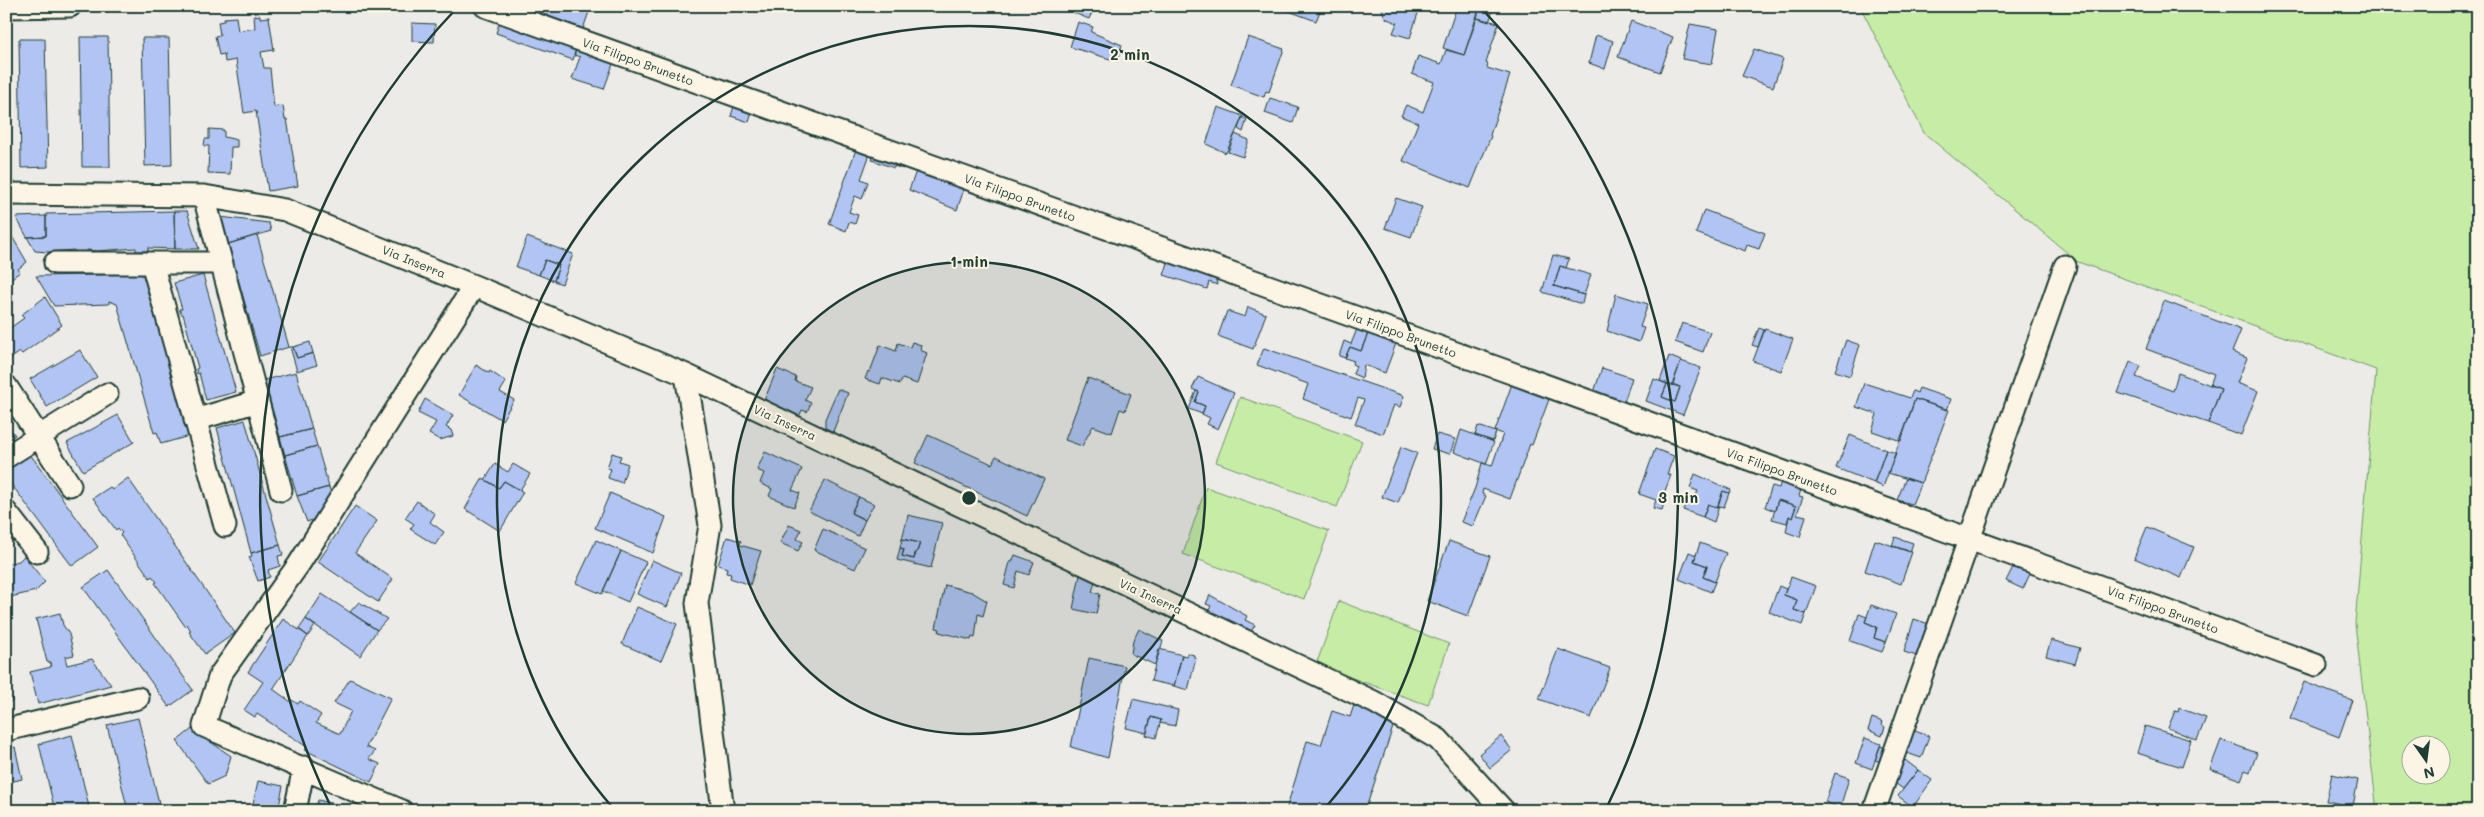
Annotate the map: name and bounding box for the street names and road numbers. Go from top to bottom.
street label: Via Filippo Brunetto [580,33,696,89]
street label: Via Filippo Brunetto [962,169,1078,225]
street label: Via Inserra [380,241,448,281]
street label: Via Filippo Brunetto [1343,305,1459,361]
street label: Via Inserra [751,401,819,443]
street label: Via Filippo Brunetto [1724,443,1840,499]
street label: Via Inserra [1117,575,1185,617]
street label: Via Filippo Brunetto [2105,581,2221,637]

